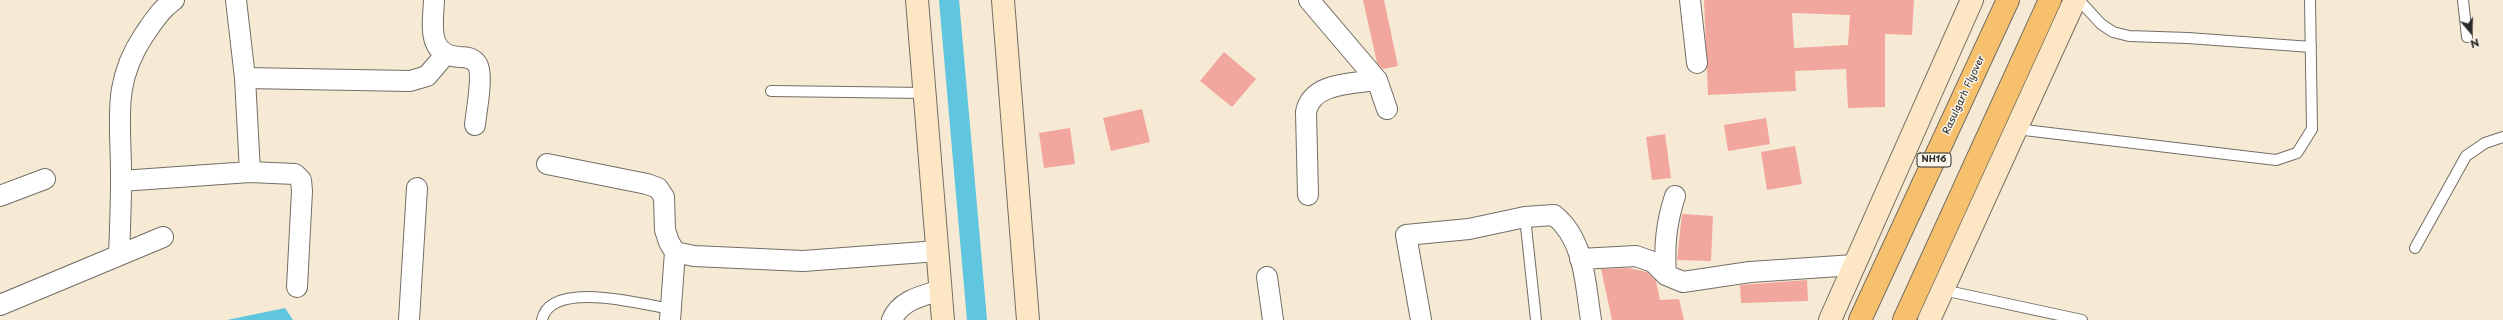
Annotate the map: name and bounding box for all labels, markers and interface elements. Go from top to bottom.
north arrow [2451,12,2491,52]
text: N [2468,34,2482,53]
street label: Rasulgarh Flyover [1940,54,1988,136]
road number: NH16 [1917,153,1951,167]

